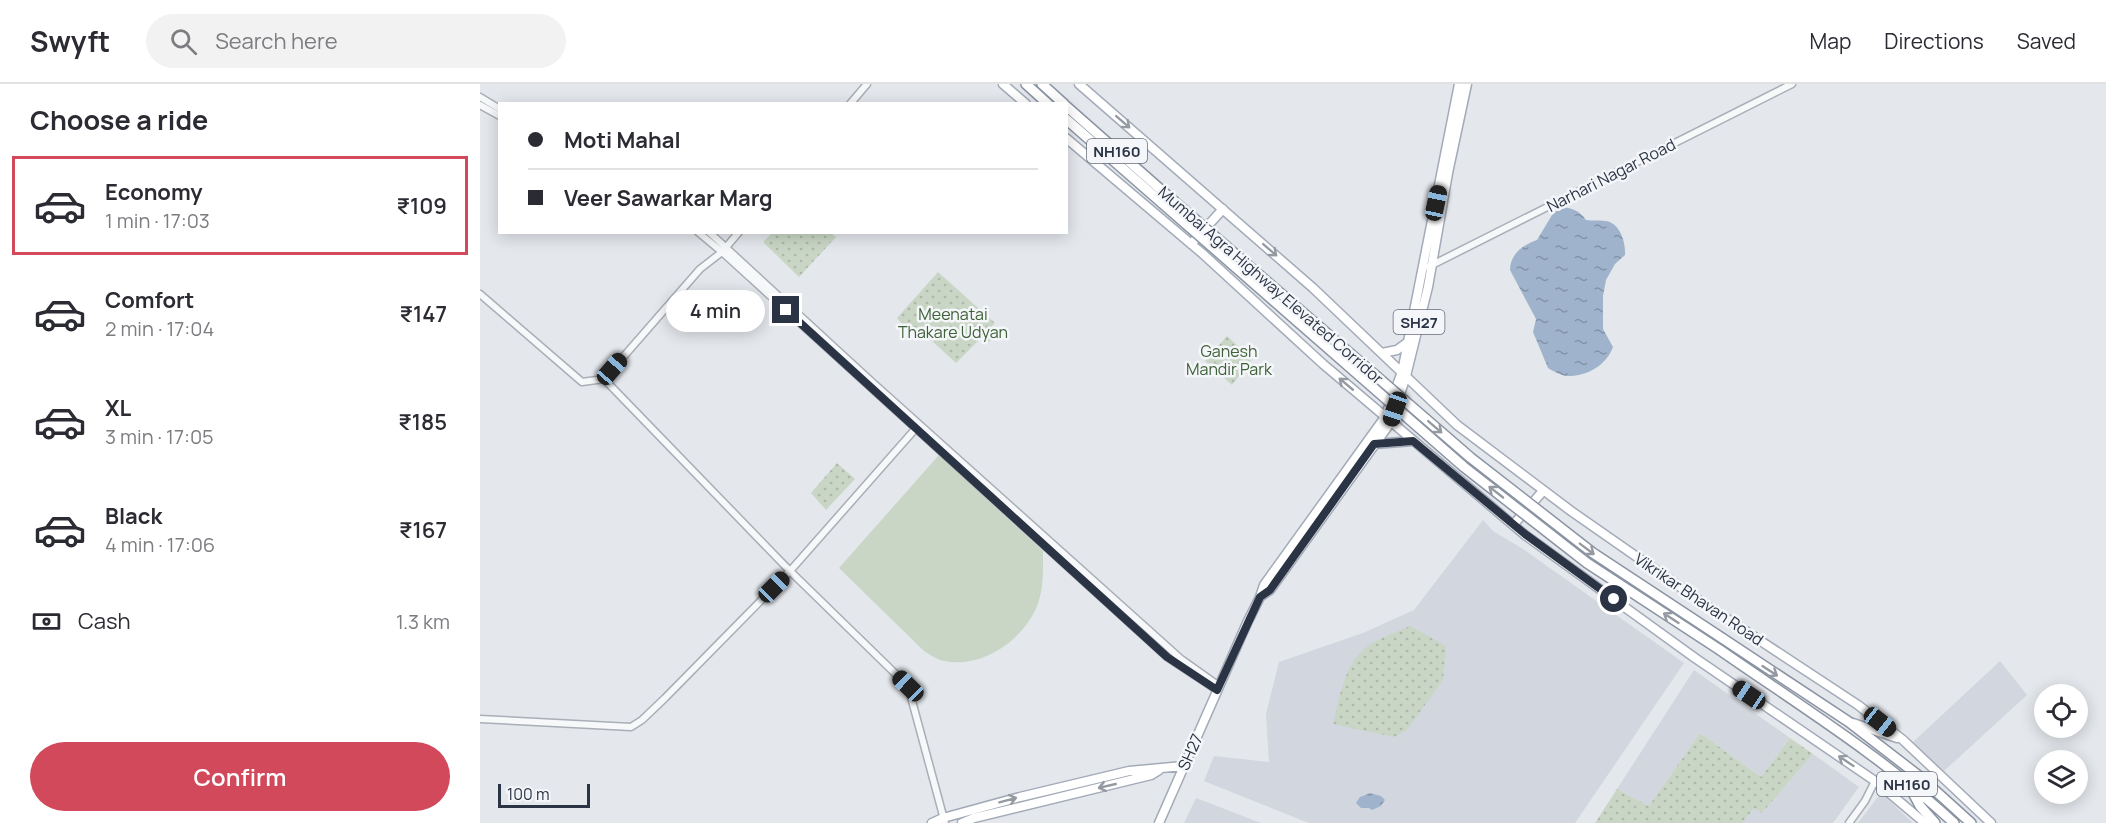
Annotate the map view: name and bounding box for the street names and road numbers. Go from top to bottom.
street label: Narhari Nagar Road [1543,133,1679,217]
road number: NH160 [1087,139,1147,163]
street label: Mumbai Agra Highway Elevated Corridor [1154,181,1389,389]
road number: SH27 [1394,310,1444,334]
street label: Vikrikar Bhavan Road [1630,548,1768,650]
street label: SH27 [1172,730,1208,774]
road number: NH160 [1877,772,1937,796]

